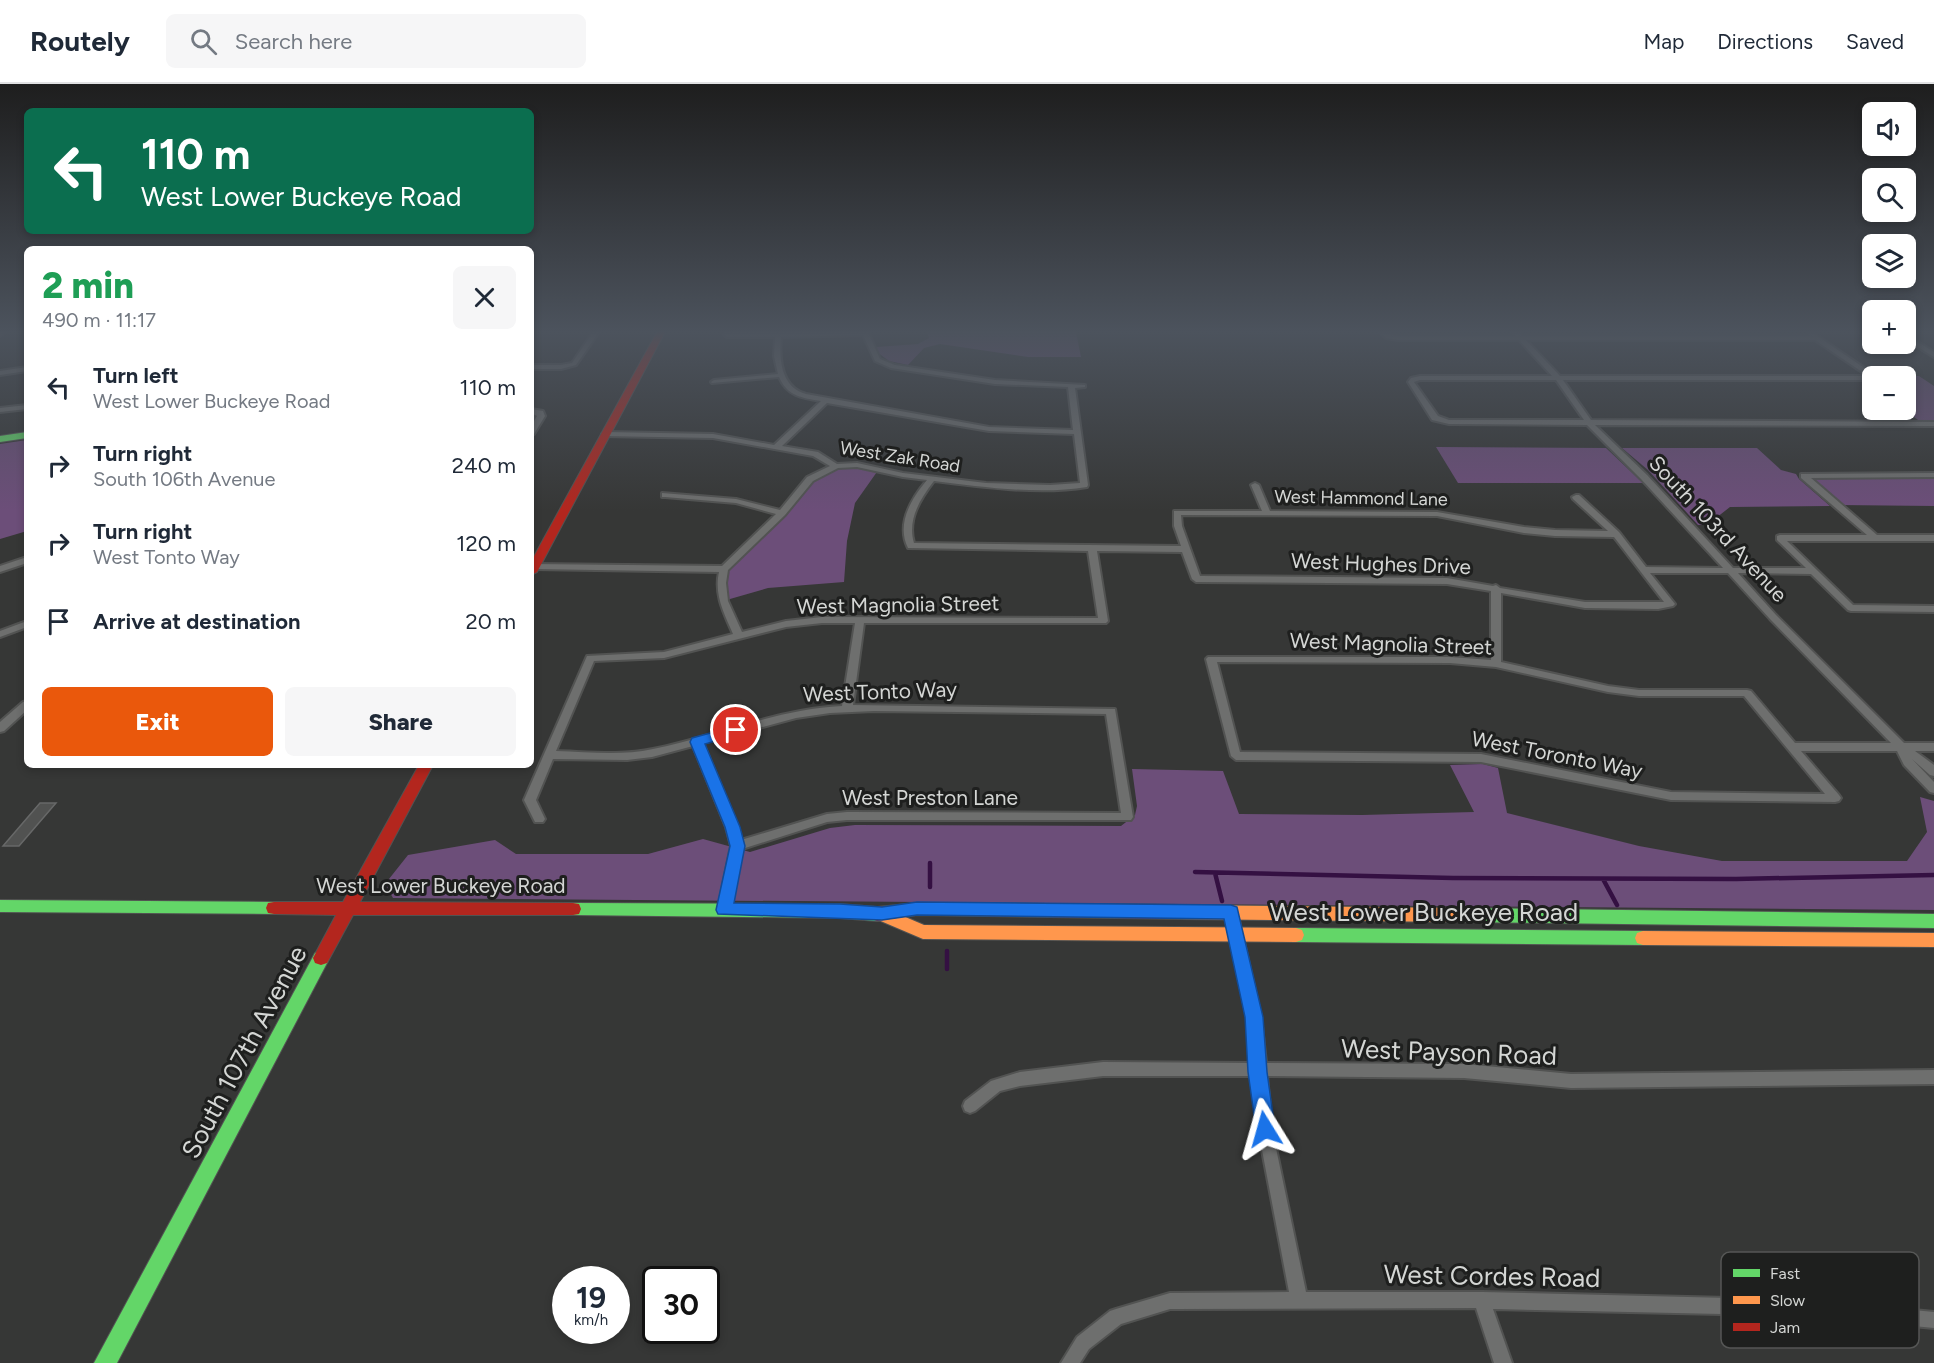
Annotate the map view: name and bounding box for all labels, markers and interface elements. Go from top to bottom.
search box [166,14,586,68]
text: Routely [30,24,130,58]
icon: search [187,25,220,58]
text: Search here [235,28,352,55]
text: Map [1643,29,1684,54]
text: Directions [1717,29,1813,54]
text: Saved [1846,29,1904,54]
map controls [1862,102,1916,420]
button: sound [1862,102,1916,156]
text: 110 m [141,129,250,180]
icon: left [42,132,120,210]
button: search [1862,168,1916,222]
text: West Lower Buckeye Road [141,180,462,213]
button: layers [1862,234,1916,288]
text: 2 min [42,264,134,307]
button: close [453,266,516,329]
button: + [1862,300,1916,354]
text: 490 m · 11:17 [42,308,156,332]
text: Turn left [93,362,179,389]
button: − [1862,366,1916,420]
icon: left [42,371,75,404]
text: 110 m [460,374,516,401]
text: West Lower Buckeye Road [93,389,330,413]
street label: West Zak Road [838,437,962,477]
text: Turn right [93,440,192,467]
icon: right [42,449,75,482]
street label: South 103rd Avenue [1644,450,1793,607]
text: 240 m [452,452,516,479]
text: South 106th Avenue [93,467,275,491]
street label: West Hammond Lane [1274,485,1448,511]
text: Turn right [93,518,192,545]
icon: right [42,527,75,560]
text: 120 m [456,530,516,557]
text: West Tonto Way [93,545,240,569]
street label: West Hughes Drive [1291,548,1472,579]
street label: West Magnolia Street [796,590,1000,619]
icon: arrive [42,605,75,638]
text: Arrive at destination [93,608,301,635]
text: 20 m [465,608,516,635]
street label: West Magnolia Street [1289,627,1493,660]
street label: West Tonto Way [803,676,957,707]
button: Exit [42,687,273,756]
button: Share [285,687,516,756]
pin [710,704,761,755]
icon: arrive [719,713,752,746]
street label: West Toronto Way [1470,726,1645,783]
street label: West Preston Lane [842,785,1018,810]
street label: West Lower Buckeye Road [316,873,566,898]
street label: West Lower Buckeye Road [1270,896,1578,928]
street label: South 107th Avenue [174,940,314,1164]
street label: West Payson Road [1341,1032,1557,1072]
position arrow [1233,1097,1297,1161]
legend [1721,1252,1919,1348]
street label: West Cordes Road [1383,1258,1601,1294]
text: Fast [1770,1264,1800,1283]
speed limit sign: 30 [642,1266,720,1344]
text: 19 [576,1279,606,1316]
text: Slow [1770,1291,1805,1310]
text: km/h [574,1311,608,1329]
text: Jam [1770,1318,1800,1337]

